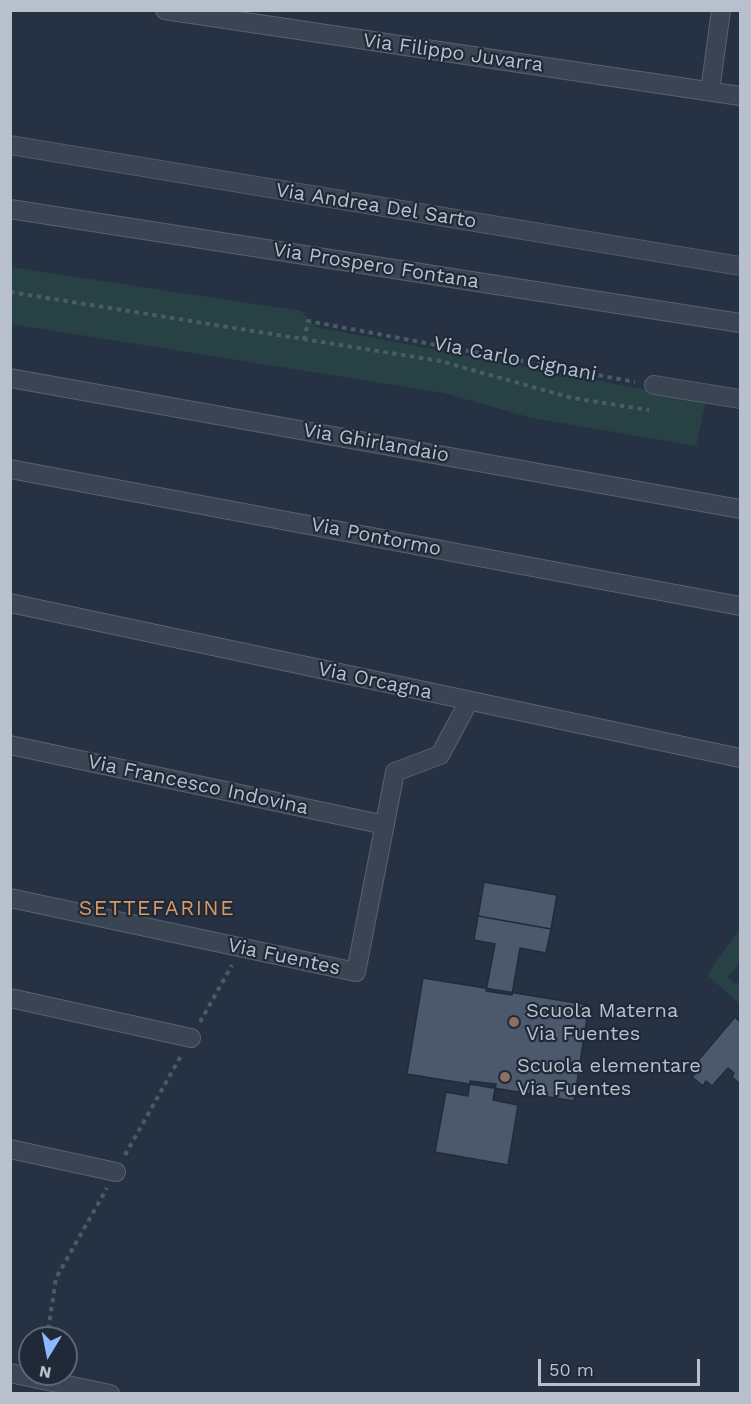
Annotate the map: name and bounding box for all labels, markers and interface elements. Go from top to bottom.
street label: Via Filippo Juvarra [361,28,545,78]
street label: Via Andrea Del Sarto [274,178,478,234]
street label: Via Prospero Fontana [271,238,481,294]
street label: Via Carlo Cignani [431,331,599,387]
street label: Via Ghirlandaio [301,418,451,468]
street label: Via Pontormo [309,513,443,561]
street label: Via Orcagna [316,657,434,705]
street label: Via Francesco Indovina [86,750,310,820]
district label: SETTEFARINE [79,896,235,922]
street label: Via Fuentes [226,933,342,981]
place label: Scuola Materna Via Fuentes [526,999,678,1046]
marker: Scuola Materna Via Fuentes [507,1015,521,1029]
place label: Scuola elementare Via Fuentes [517,1054,701,1101]
marker: Scuola elementare Via Fuentes [498,1070,512,1084]
north arrow [18,1326,78,1386]
scale bar [541,1347,703,1385]
text: 50 m [549,1359,594,1380]
text: N [38,1362,53,1383]

